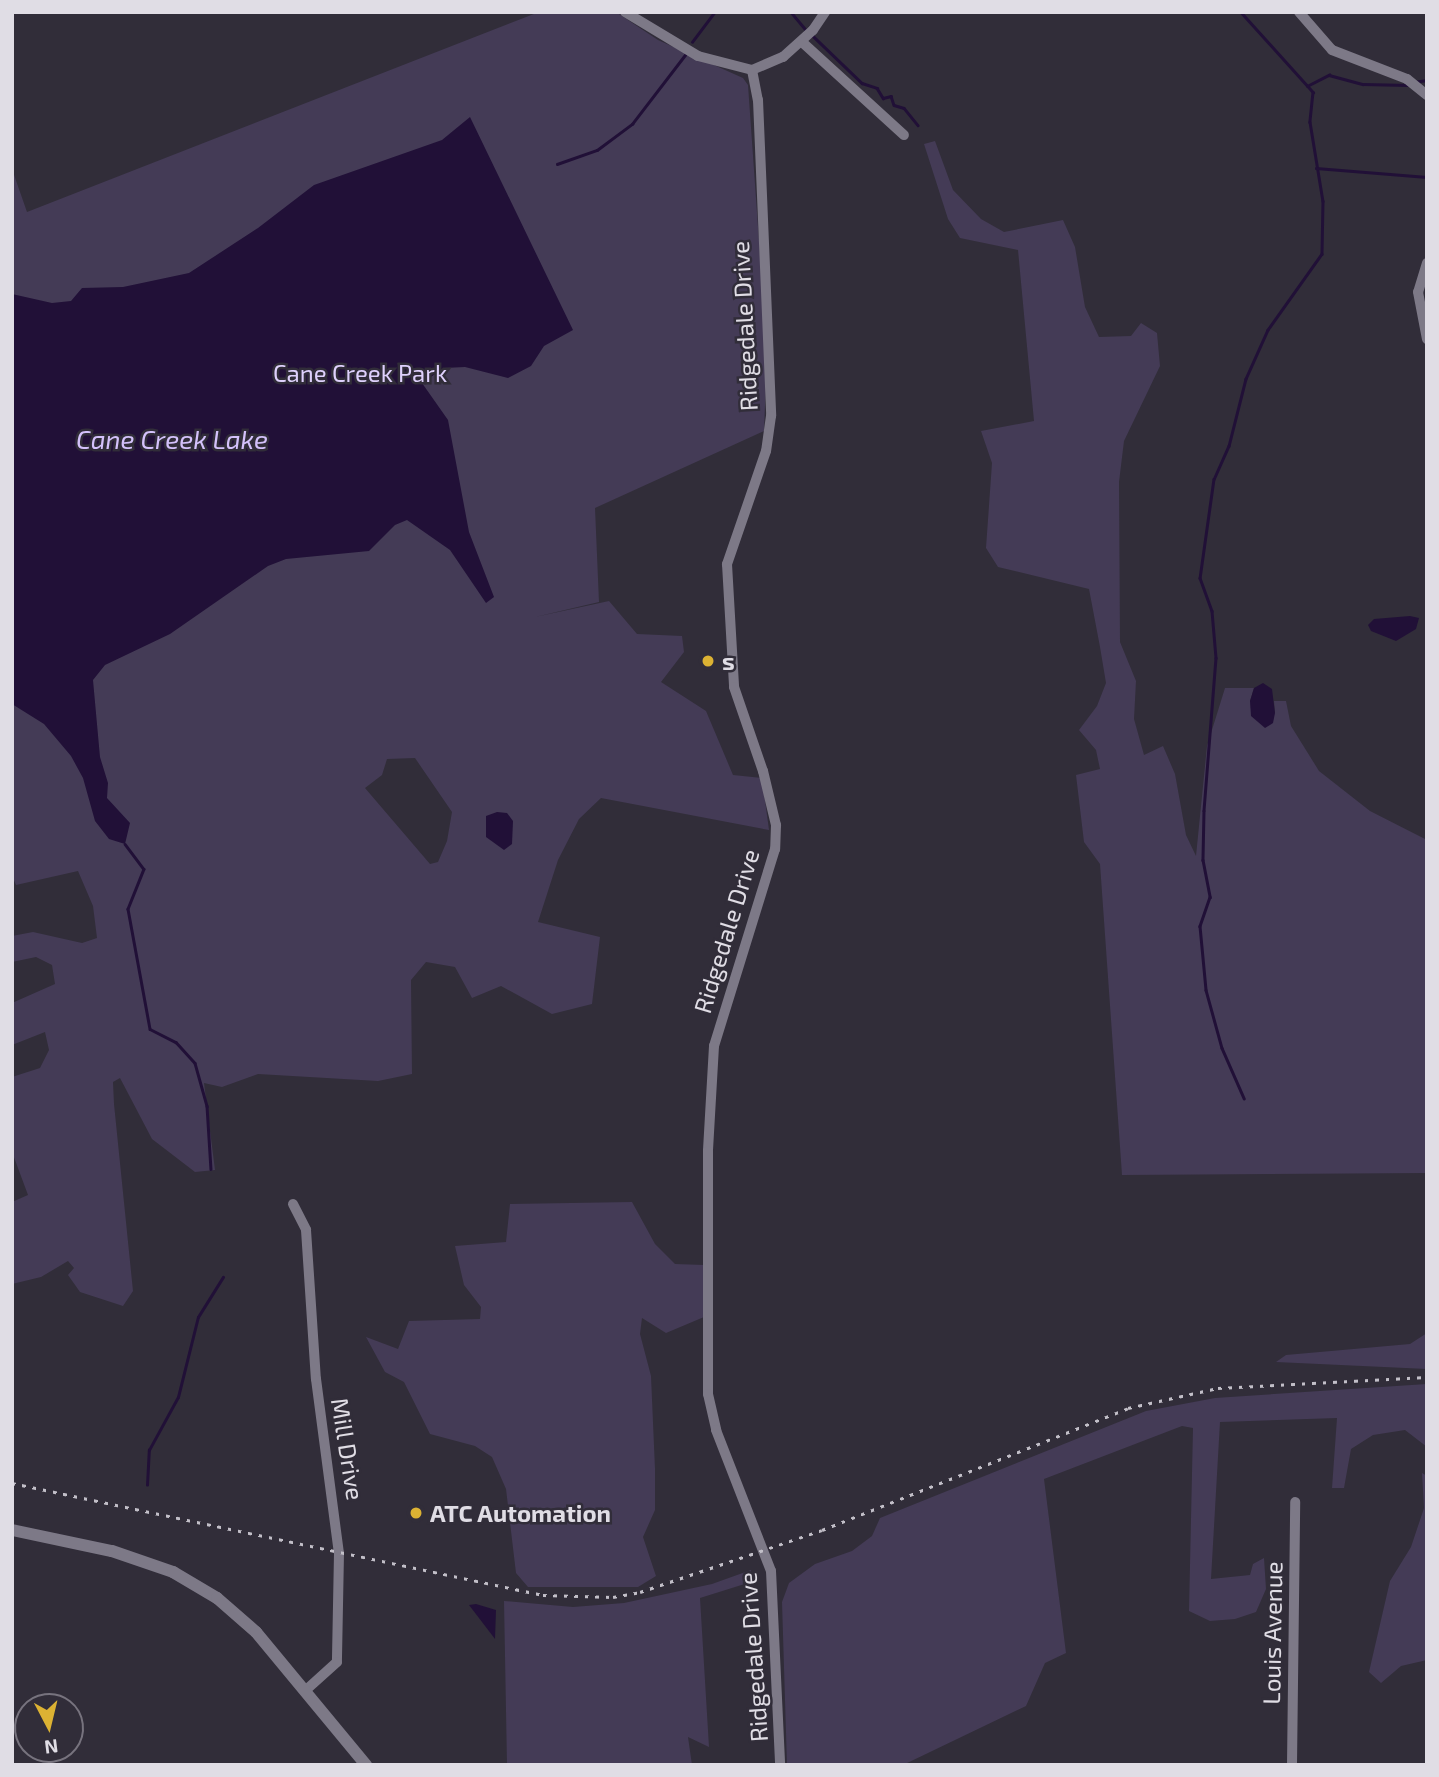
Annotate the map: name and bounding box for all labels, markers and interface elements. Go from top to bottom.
street label: Ridgedale Drive [725,240,763,412]
park label: Cane Creek Park [273,359,447,387]
water label: Cane Creek Lake [76,423,268,455]
place label: s [722,647,735,675]
marker: s [700,653,716,669]
street label: Ridgedale Drive [687,846,765,1016]
street label: Mill Drive [326,1396,370,1502]
place label: ATC Automation [430,1499,612,1527]
marker: ATC Automation [408,1505,424,1521]
street label: Louis Avenue [1256,1561,1288,1705]
street label: Ridgedale Drive [733,1571,773,1743]
north arrow [14,1693,84,1763]
text: N [43,1735,60,1760]

